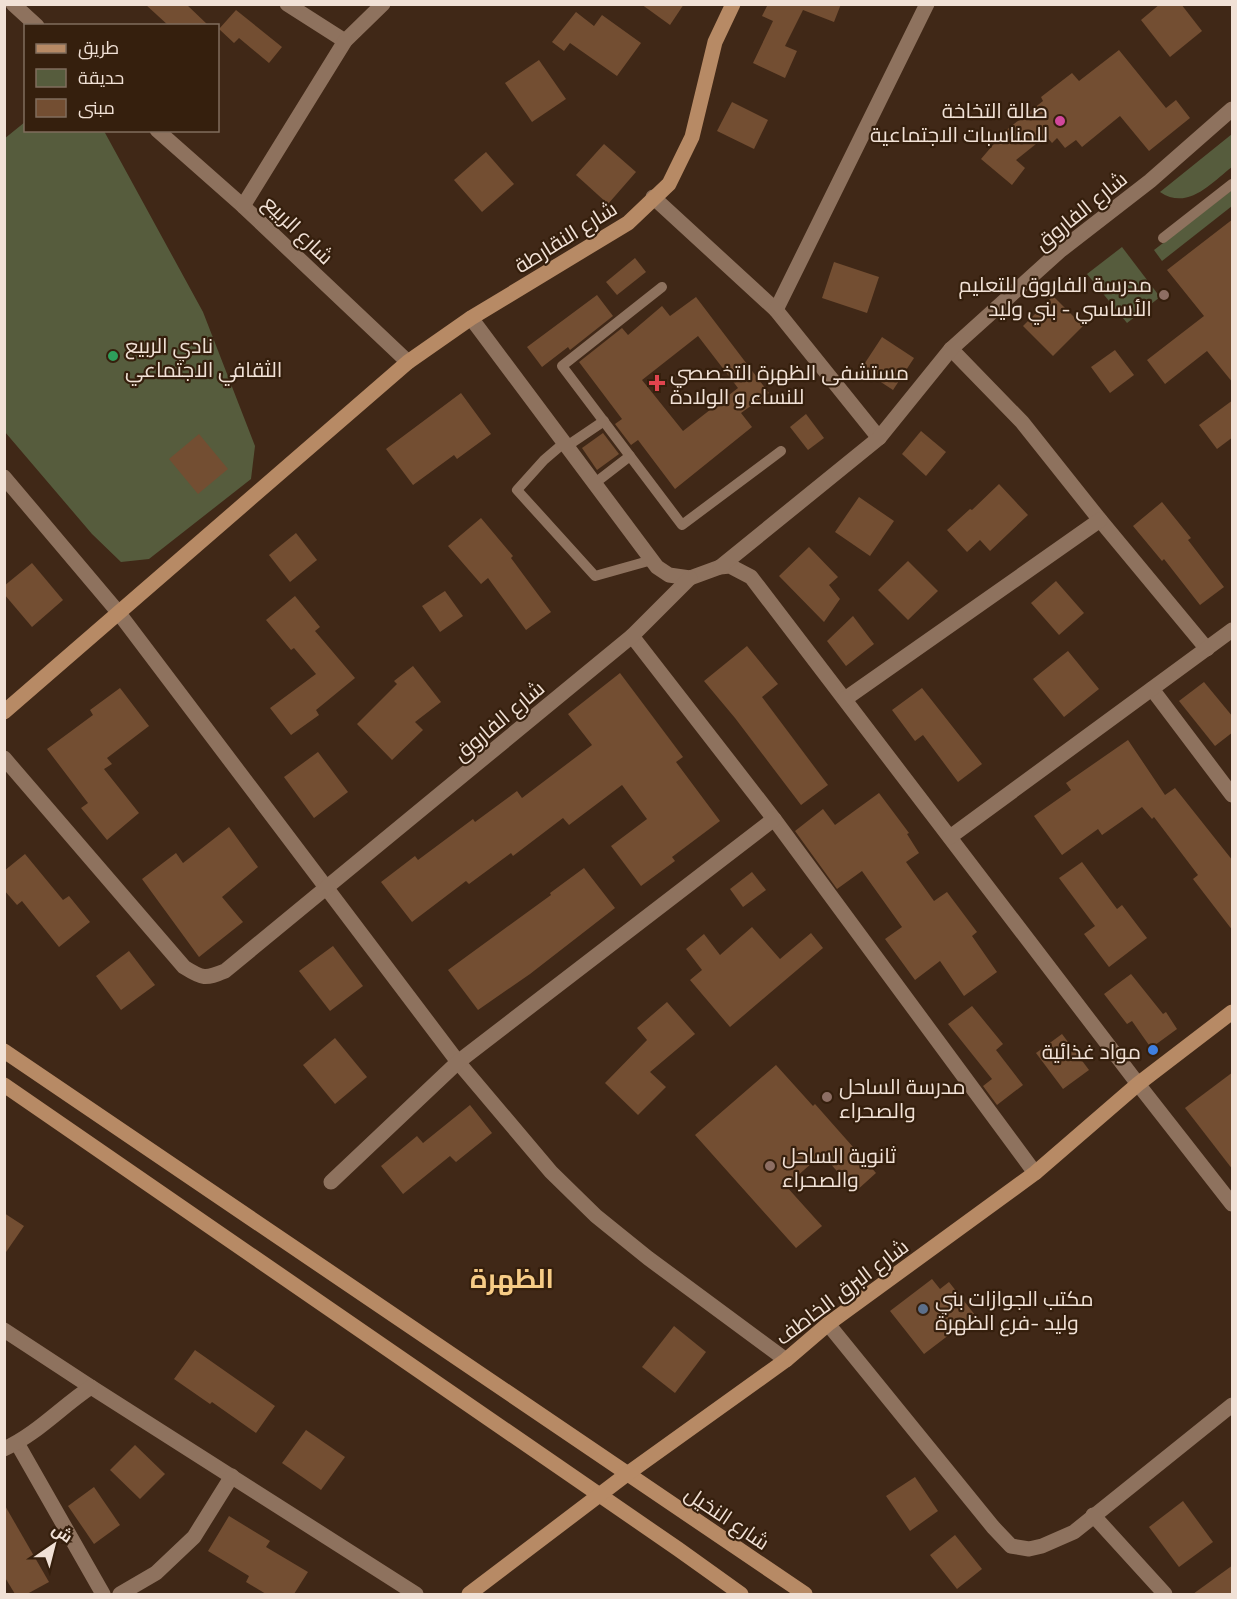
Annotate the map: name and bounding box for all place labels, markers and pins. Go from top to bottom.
place label: صالة التخاخة للمناسبات الاجتماعية [870,97,1048,146]
marker: صالة التخاخة للمناسبات الاجتماعية [1053,114,1067,128]
place label: مدرسة الفاروق للتعليم الأساسي - بني وليد [959,271,1152,325]
marker: مدرسة الفاروق للتعليم الأساسي - بني وليد [1157,288,1171,302]
place label: نادي الربيع الثقافي الاجتماعي [125,332,282,386]
marker: نادي الربيع الثقافي الاجتماعي [106,349,120,363]
place label: مستشفى الظهرة التخصصي للنساء و الولادة [670,359,909,409]
marker: مستشفى الظهرة التخصصي للنساء و الولادة [648,374,666,392]
place label: مواد غذائية [1042,1038,1141,1064]
marker: مواد غذائية [1146,1043,1160,1057]
place label: مدرسة الساحل والصحراء [839,1073,965,1123]
marker: مدرسة الساحل والصحراء [820,1090,834,1104]
place label: ثانوية الساحل والصحراء [782,1142,896,1192]
marker: ثانوية الساحل والصحراء [763,1159,777,1173]
place label: مكتب الجوازات بني وليد -فرع الظهرة [935,1285,1094,1337]
marker: مكتب الجوازات بني وليد -فرع الظهرة [916,1302,930,1316]

